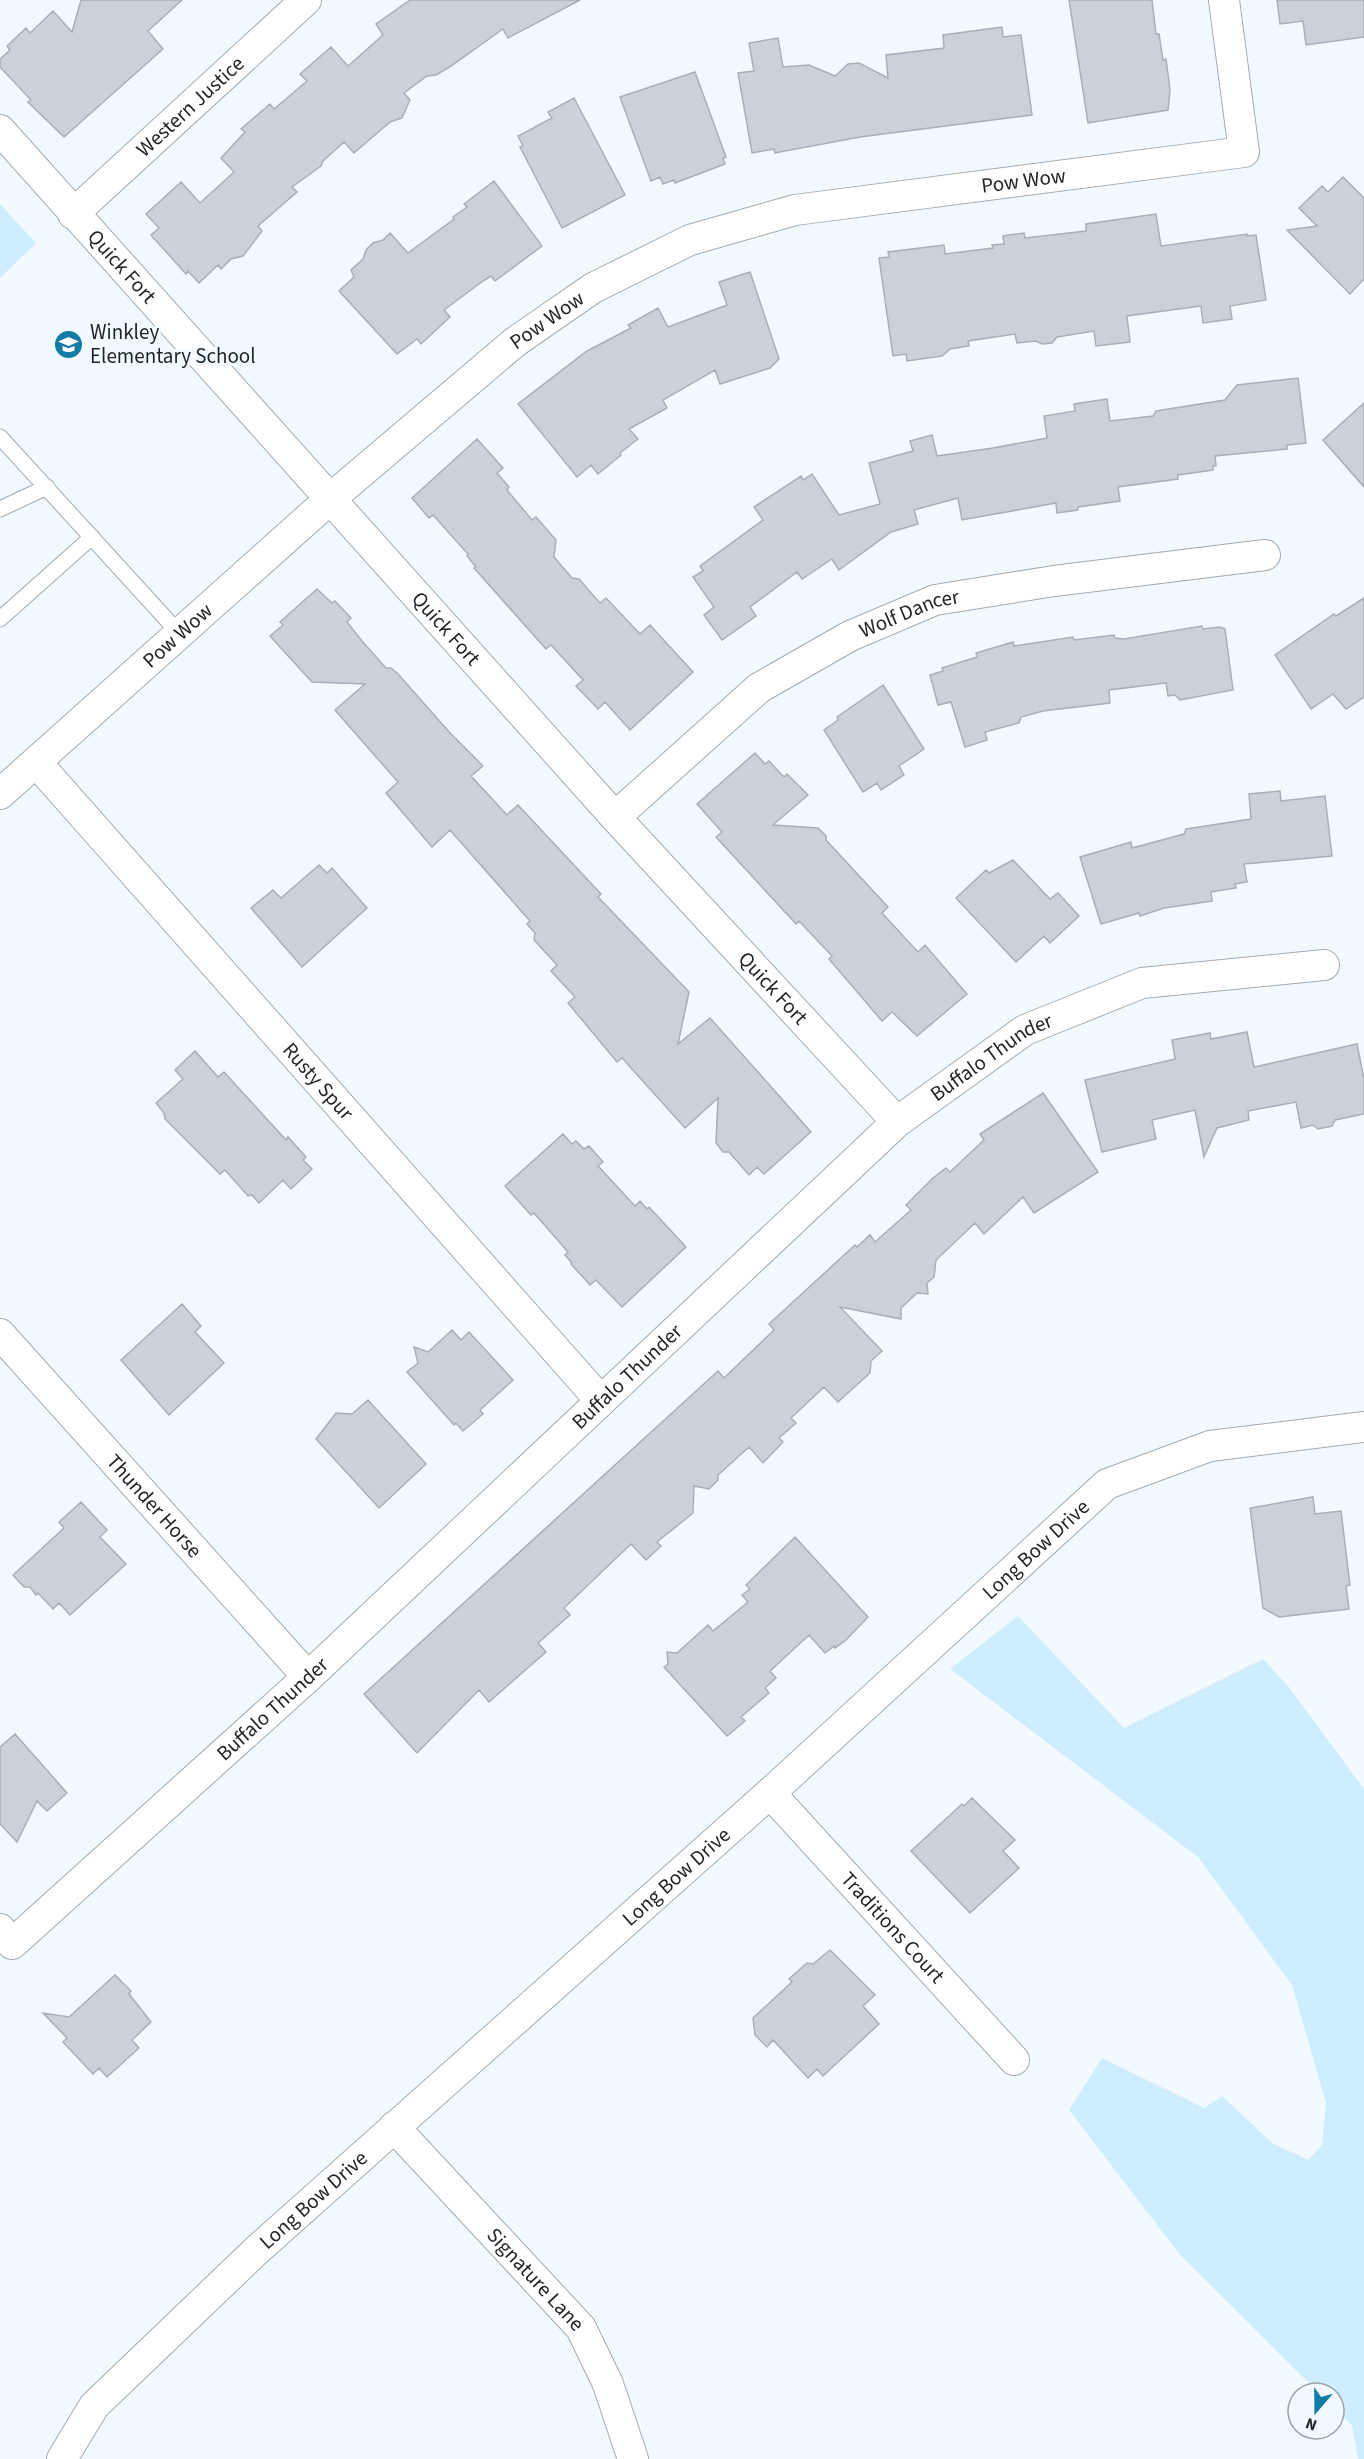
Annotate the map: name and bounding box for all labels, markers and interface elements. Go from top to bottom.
street label: Western Justice [129,49,251,164]
street label: Pow Wow [979,160,1068,201]
street label: Quick Fort [81,223,163,310]
street label: Pow Wow [503,283,590,356]
place label: Winkley Elementary School [90,317,256,371]
school or university icon: Winkley Elementary School [53,328,85,360]
street label: Wolf Dancer [854,581,962,645]
street label: Quick Fort [405,585,488,672]
street label: Pow Wow [136,596,219,675]
street label: Quick Fort [731,945,815,1031]
street label: Buffalo Thunder [924,1005,1057,1109]
street label: Rusty Spur [276,1036,361,1127]
street label: Buffalo Thunder [565,1316,689,1436]
street label: Thunder Horse [99,1447,209,1565]
street label: Long Bow Drive [975,1492,1096,1606]
street label: Buffalo Thunder [210,1650,336,1768]
street label: Long Bow Drive [615,1820,737,1933]
street label: Traditions Court [834,1865,952,1990]
street label: Long Bow Drive [253,2143,374,2256]
street label: Signature Lane [480,2221,592,2338]
north arrow [1286,2381,1346,2441]
text: N [1302,2412,1320,2436]

